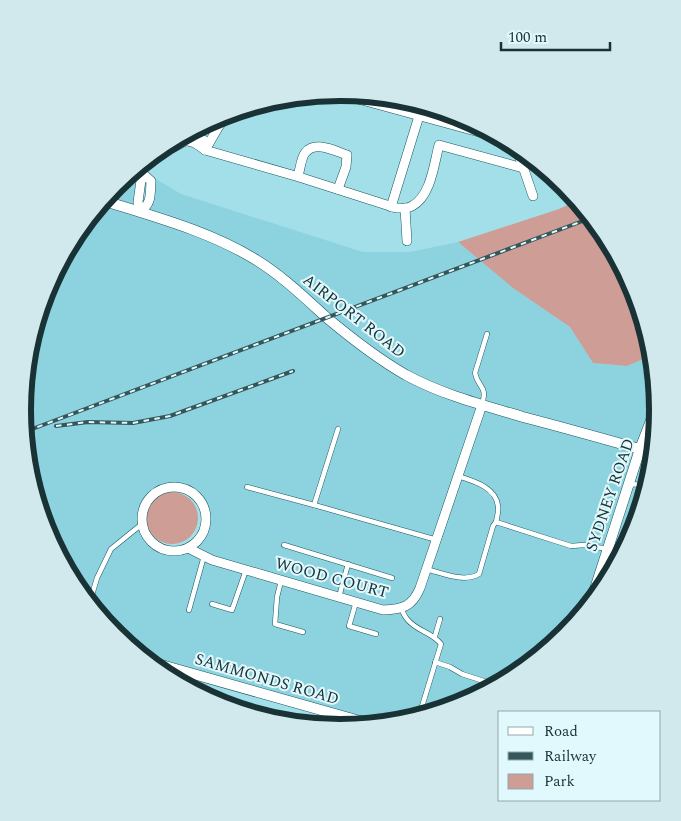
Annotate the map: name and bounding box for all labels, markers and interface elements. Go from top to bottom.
scale bar [501,20,610,52]
text: 100 m [508,26,547,49]
street label: AIRPORT ROAD [298,268,410,364]
street label: SYDNEY ROAD [579,435,641,555]
street label: WOOD COURT [273,551,391,605]
street label: SAMMONDS ROAD [192,647,342,711]
legend [498,711,661,801]
text: Road [544,720,578,743]
text: Railway [544,745,597,768]
text: Park [544,770,575,793]

